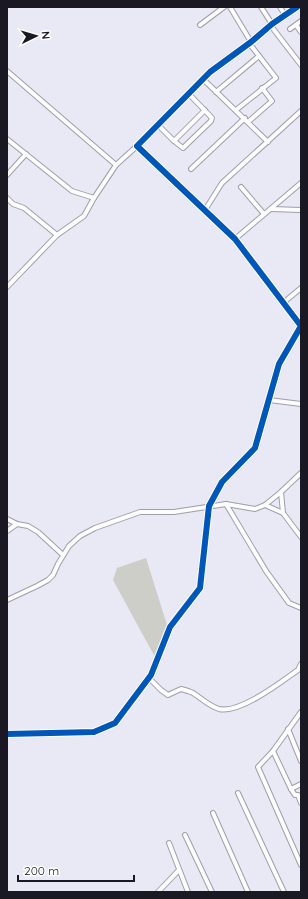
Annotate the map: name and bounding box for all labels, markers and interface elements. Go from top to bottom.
north arrow [16,16,56,56]
text: N [39,30,53,40]
scale bar [18,857,134,883]
text: 200 m [24,863,59,878]

